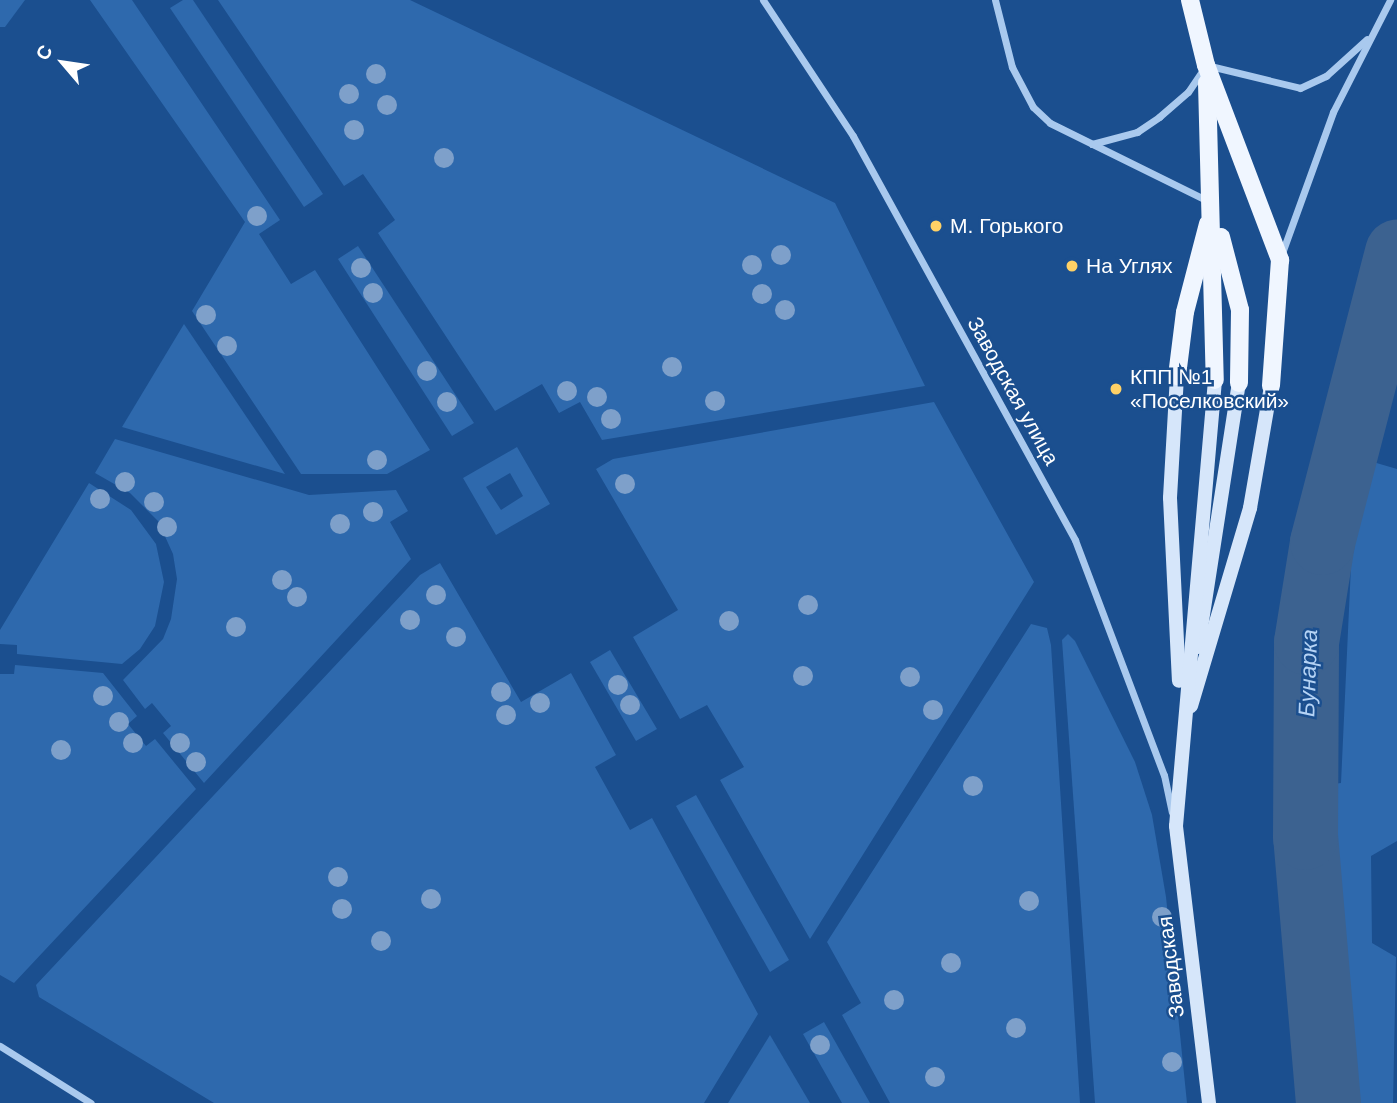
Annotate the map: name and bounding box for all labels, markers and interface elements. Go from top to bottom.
north arrow [28,28,98,98]
text: С [32,41,57,64]
place label: М. Горького [950,213,1063,239]
marker: М. Горького [928,218,944,234]
place label: На Углях [1086,253,1172,279]
marker: На Углях [1064,258,1080,274]
street label: Заводская улица [962,313,1064,469]
place label: КПП №1 «Поселковский» [1130,364,1289,414]
marker: КПП №1 «Поселковский» [1108,381,1124,397]
water label: Бунарка [1293,629,1323,717]
street label: Заводская [1152,915,1190,1019]

